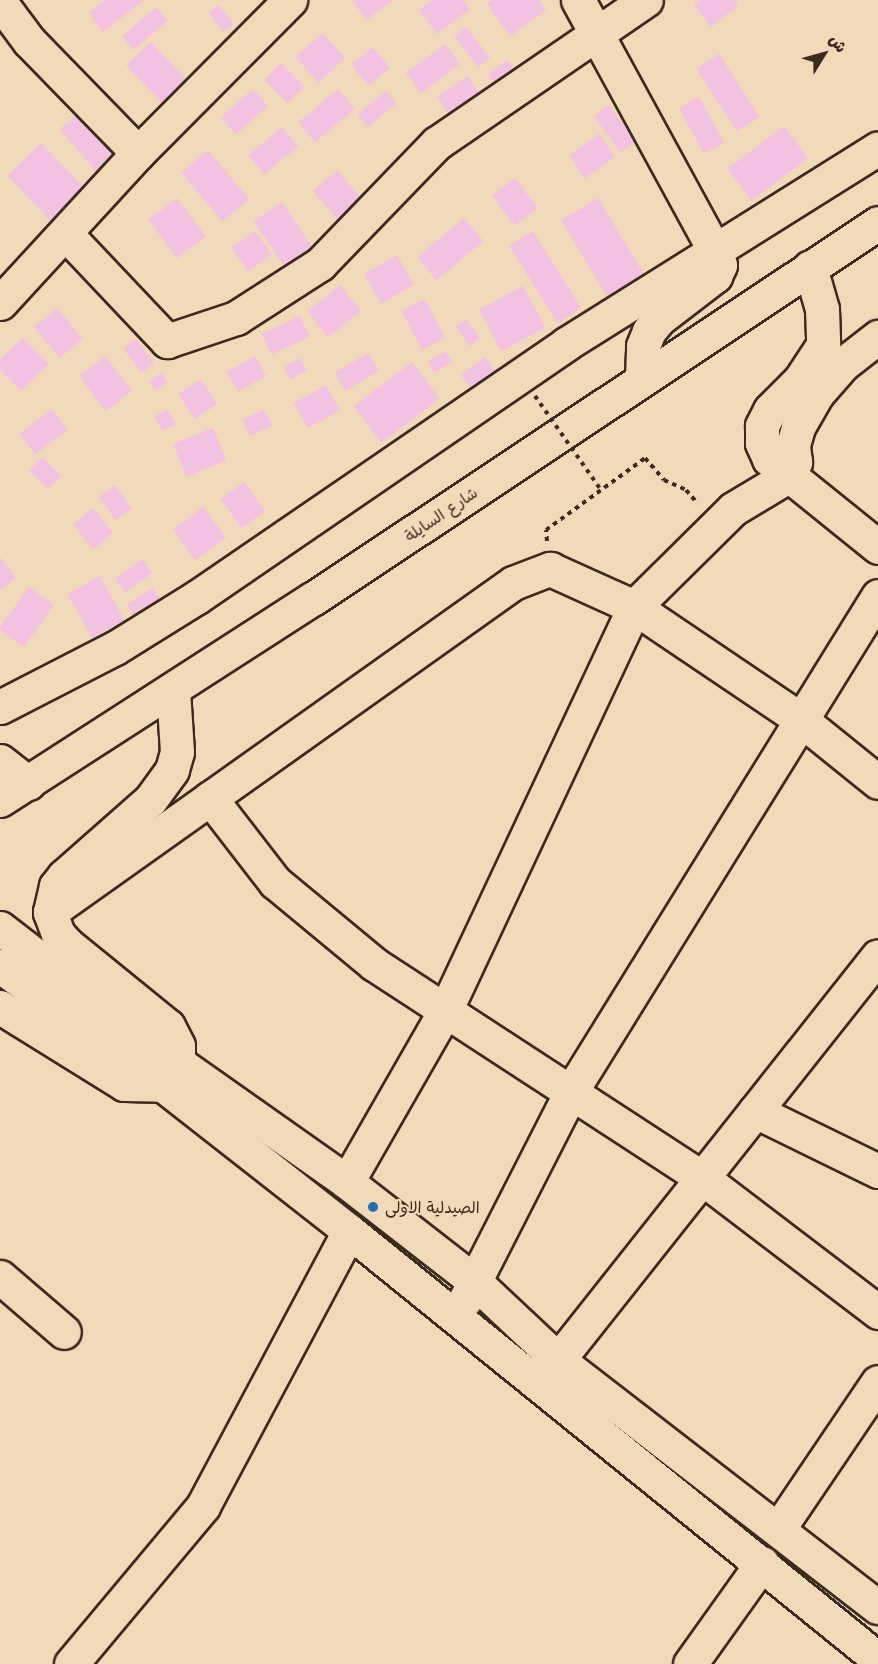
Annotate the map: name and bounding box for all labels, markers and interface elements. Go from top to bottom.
north arrow [794,24,854,84]
text: ش [825,30,852,56]
street label: شارع السايلة [401,483,481,545]
place label: الصيدلية الاولى [385,1197,480,1217]
marker: الصيدلية الاولى [366,1200,380,1214]

